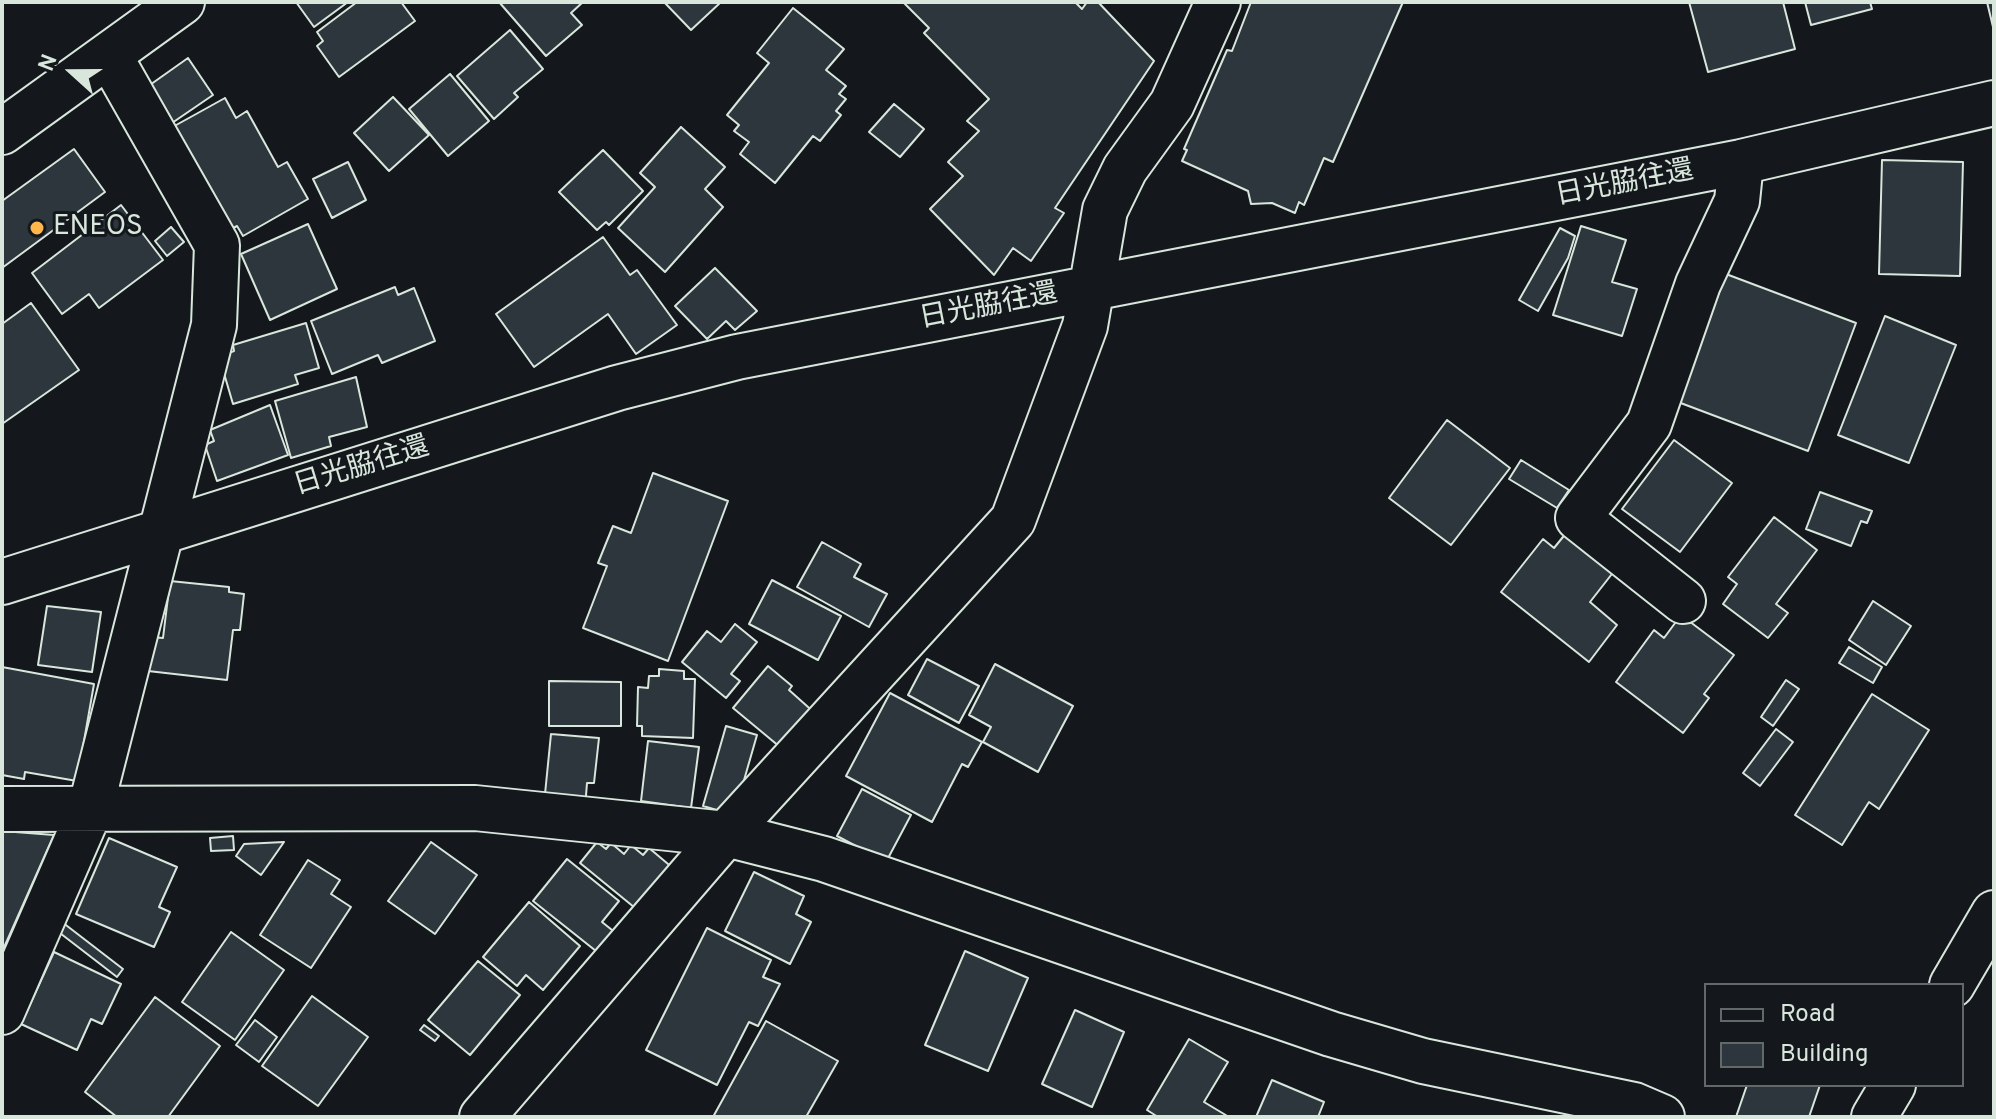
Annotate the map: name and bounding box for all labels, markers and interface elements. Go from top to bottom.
north arrow [32,32,112,112]
text: N [34,51,65,75]
street label: 日光脇往還 [1553,155,1697,215]
place label: ENEOS [53,211,143,245]
marker: ENEOS [28,219,46,237]
street label: 日光脇往還 [917,278,1061,338]
street label: 日光脇往還 [290,431,434,505]
legend [1704,983,1964,1087]
text: Road [1780,1000,1836,1030]
text: Building [1780,1040,1869,1070]

